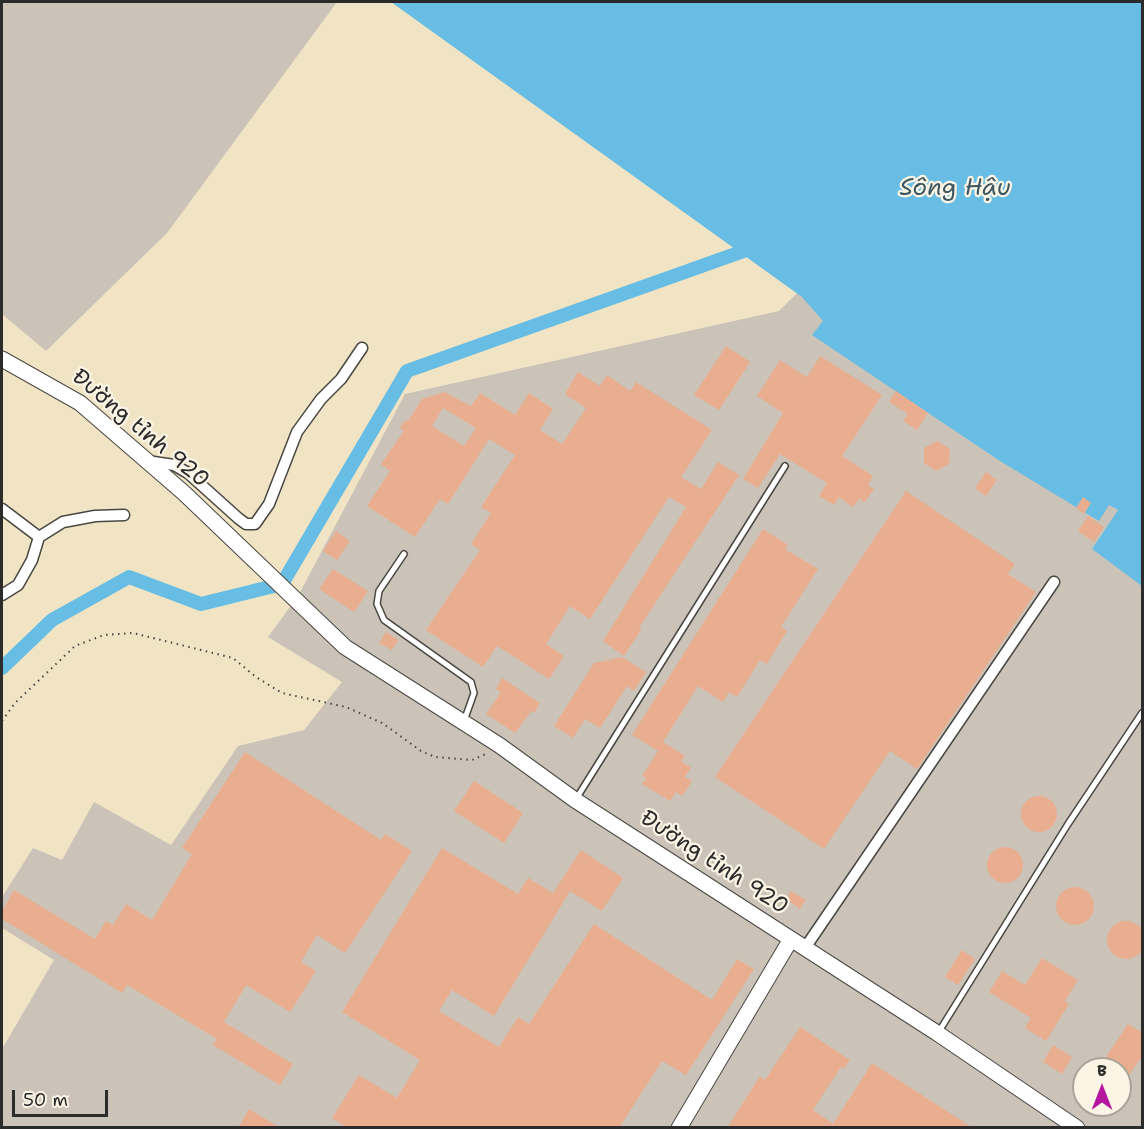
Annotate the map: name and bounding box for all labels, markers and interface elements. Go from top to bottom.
water label: Sông Hậu [899,175,1011,203]
street label: Đường tỉnh 920 [66,364,214,494]
street label: Đường tỉnh 920 [635,805,793,921]
north arrow [1072,1057,1132,1117]
text: B [1097,1060,1107,1081]
scale bar [15,1078,111,1116]
text: 50 m [23,1088,68,1112]

